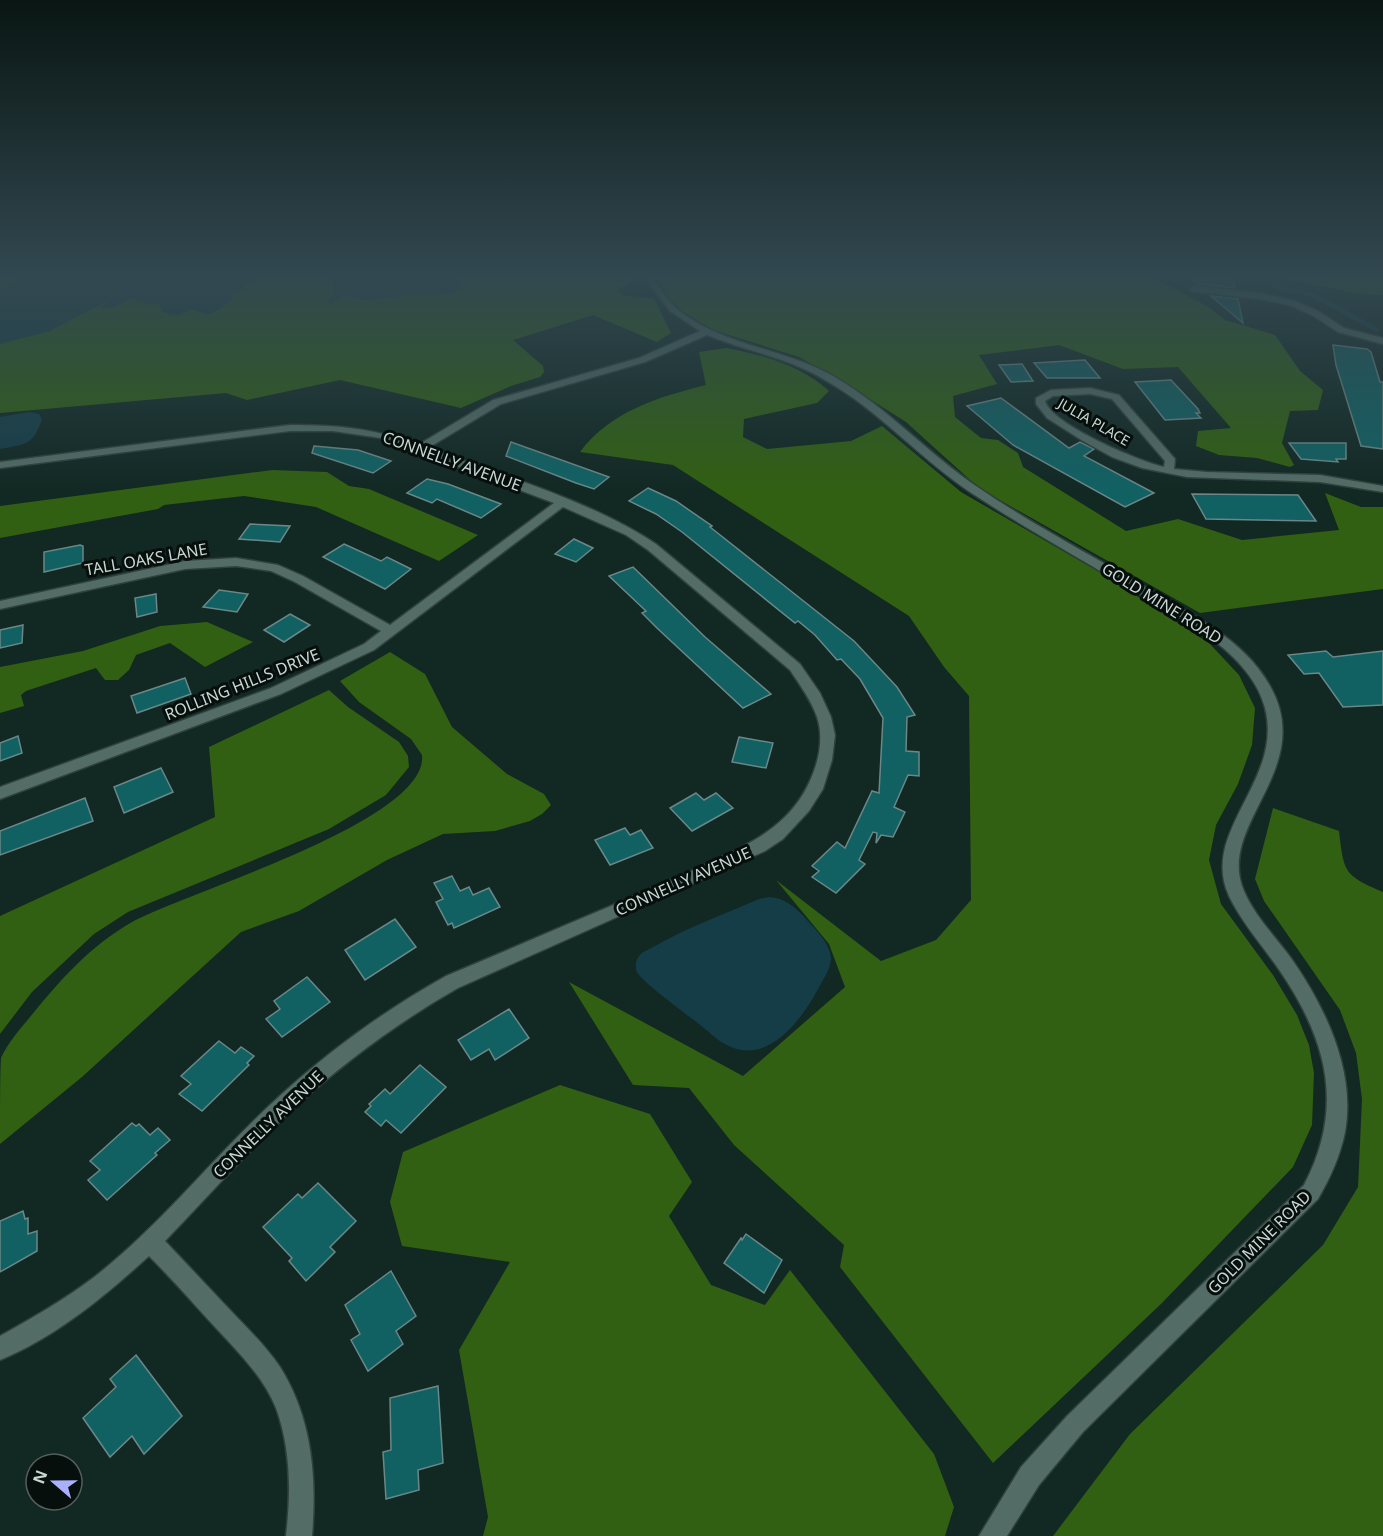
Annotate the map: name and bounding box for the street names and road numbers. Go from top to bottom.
street label: JULIA PLACE [1053,392,1134,450]
street label: CONNELLY AVENUE [380,426,524,496]
street label: TALL OAKS LANE [83,537,209,581]
street label: GOLD MINE ROAD [1098,557,1226,649]
street label: ROLLING HILLS DRIVE [161,643,323,725]
street label: CONNELLY AVENUE [612,841,754,921]
street label: CONNELLY AVENUE [208,1065,328,1183]
street label: GOLD MINE ROAD [1203,1186,1315,1298]

